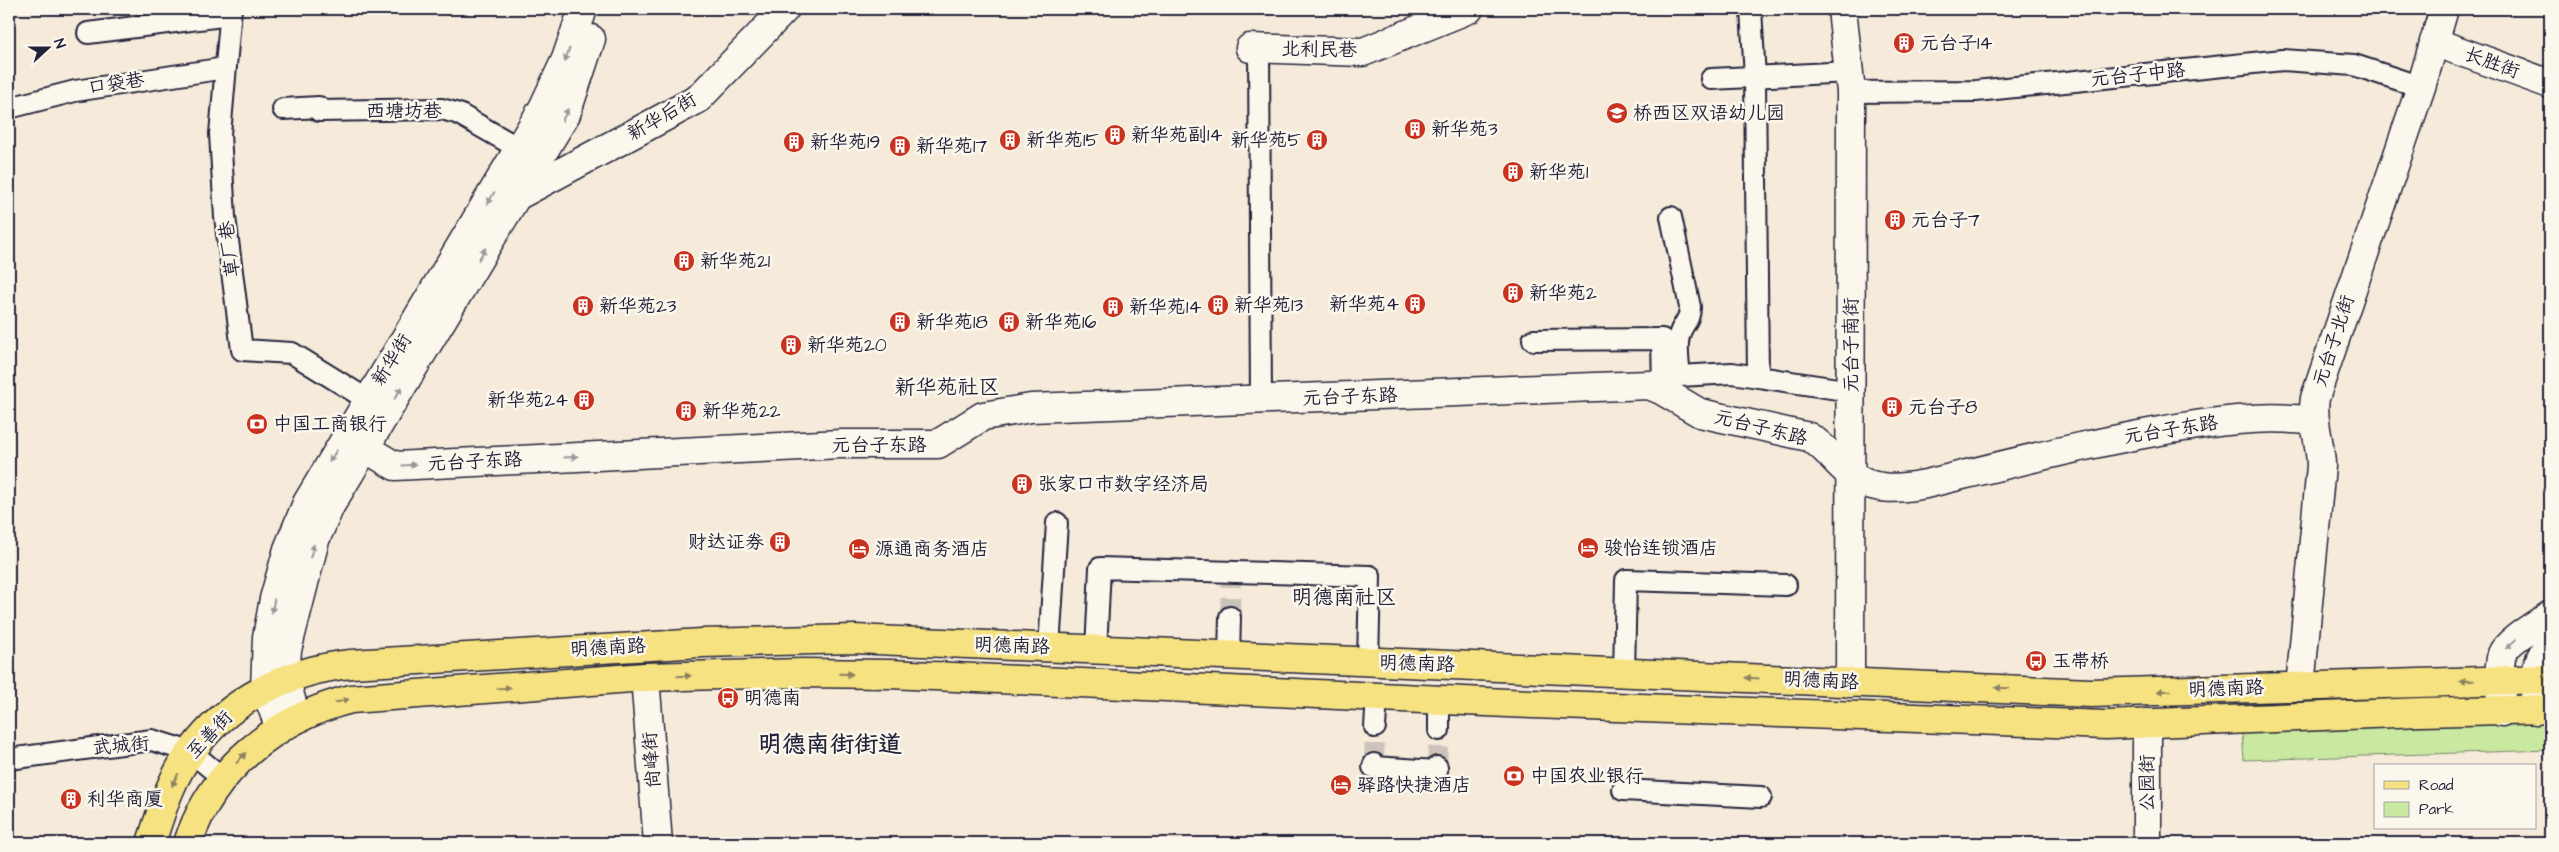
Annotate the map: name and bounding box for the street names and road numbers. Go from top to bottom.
street label: 北利民巷 [1281,36,1357,64]
street label: 长胜街 [2461,41,2523,85]
street label: 元台子中路 [2089,57,2187,93]
street label: 口袋巷 [86,66,146,102]
street label: 新华后街 [622,86,702,148]
street label: 西塘坊巷 [366,98,442,125]
street label: 草厂巷 [213,219,247,279]
street label: 元台子北街 [2306,292,2362,390]
street label: 元台子南街 [1838,297,1865,393]
street label: 新华街 [365,329,419,391]
street label: 元台子东路 [1302,382,1398,412]
street label: 元台子东路 [1712,403,1810,453]
street label: 元台子东路 [2122,409,2220,451]
street label: 元台子东路 [831,432,927,459]
street label: 元台子东路 [427,446,523,478]
street label: 明德南路 [974,631,1050,661]
street label: 明德南路 [569,633,647,663]
street label: 明德南路 [1379,649,1455,679]
street label: 明德南路 [1782,666,1860,696]
street label: 明德南路 [2188,674,2264,704]
street label: 至善街 [181,705,239,765]
street label: 武城街 [91,730,151,762]
street label: 尚峰街 [637,731,667,789]
street label: 公园街 [2134,754,2161,812]

